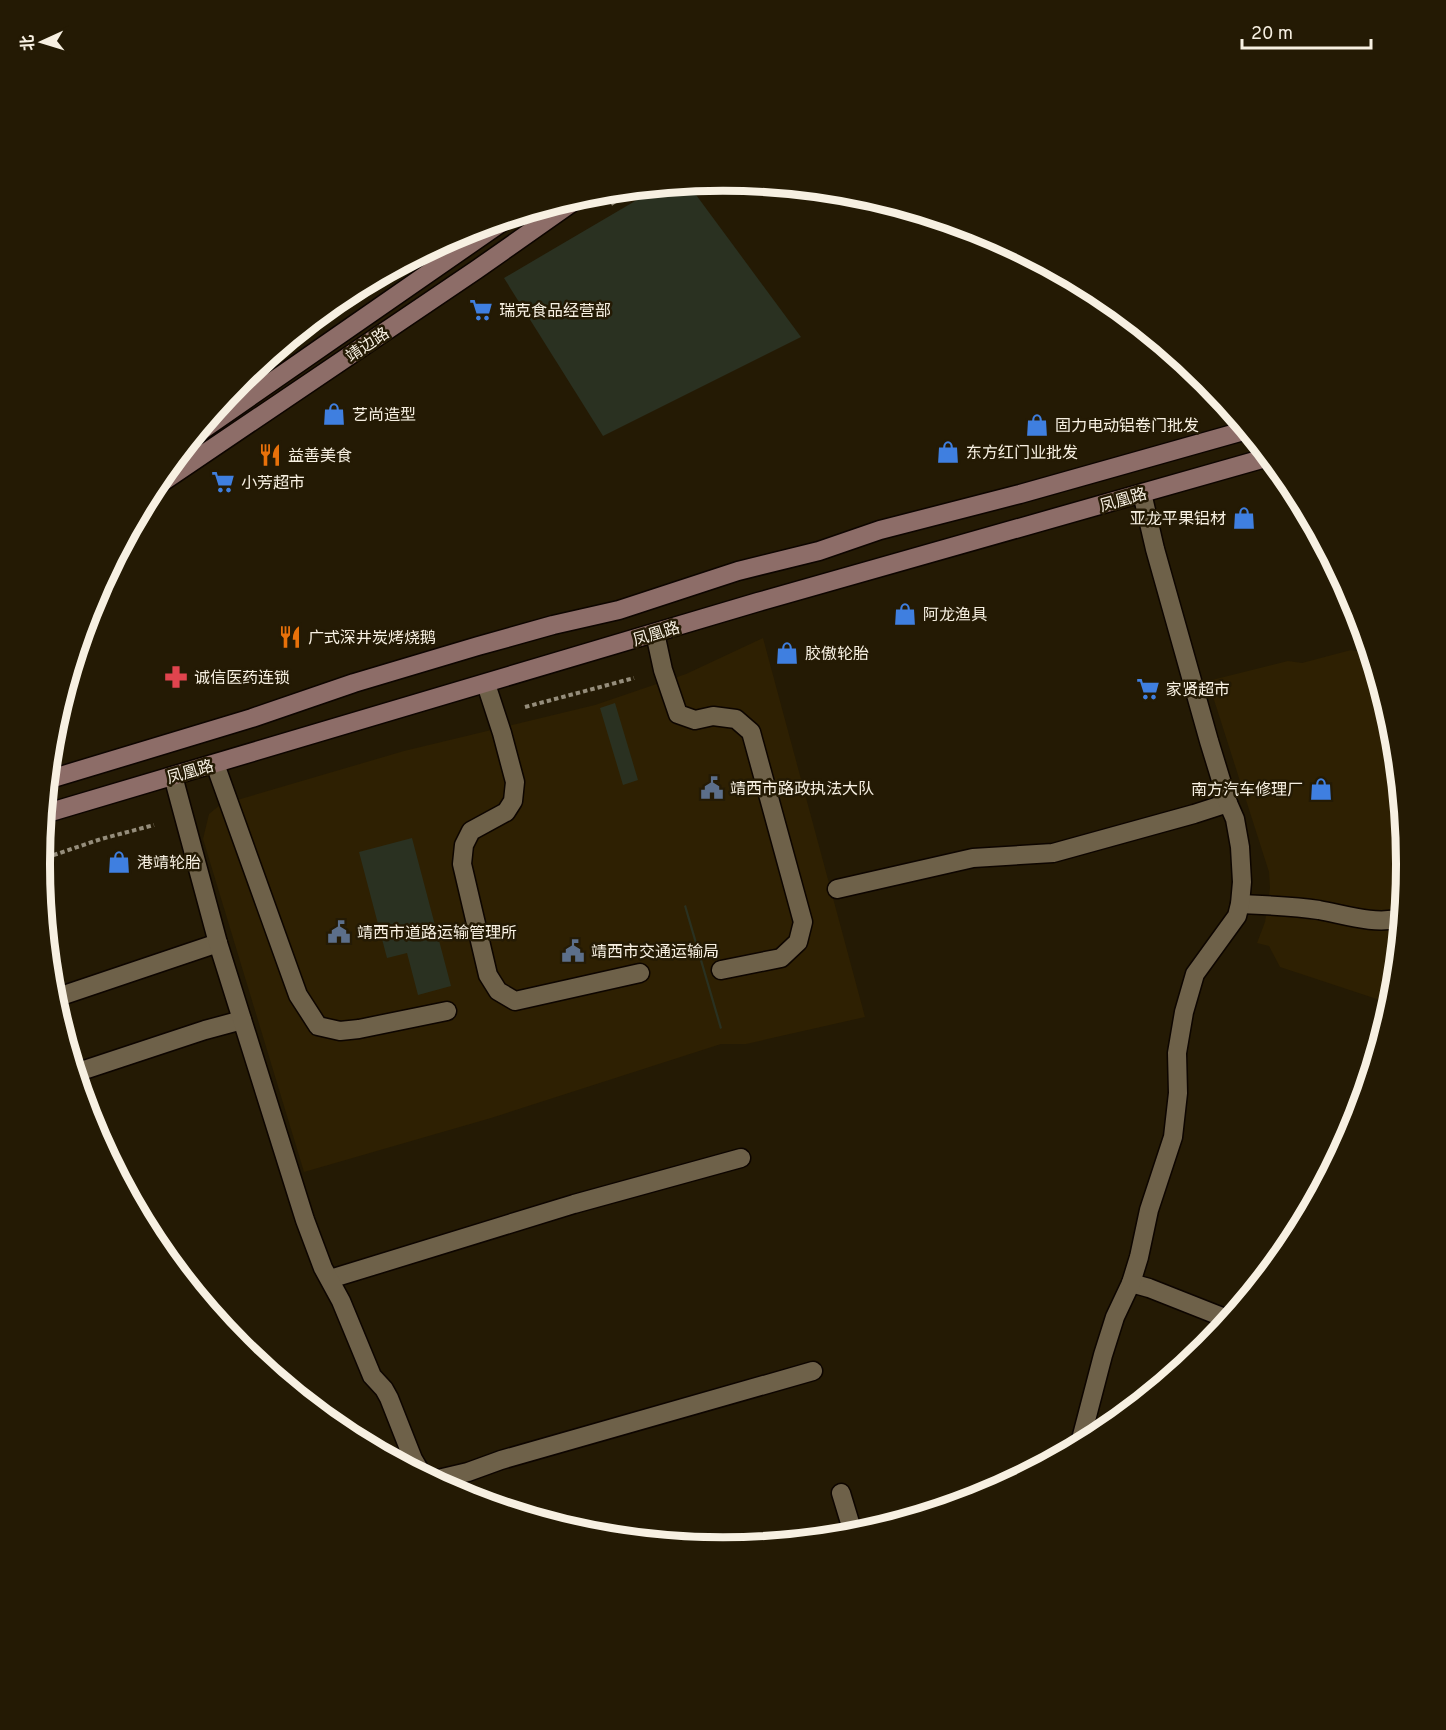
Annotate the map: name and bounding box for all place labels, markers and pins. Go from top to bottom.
supermarket icon: 瑞克食品经营部 [468,297,494,323]
place label: 瑞克食品经营部 [499,302,611,322]
shop icon: 艺尚造型 [321,401,347,427]
place label: 艺尚造型 [352,406,416,426]
shop icon: 固力电动铝卷门批发 [1024,412,1050,438]
place label: 固力电动铝卷门批发 [1055,417,1199,437]
shop icon: 东方红门业批发 [935,439,961,465]
restaurant icon: 益善美食 [257,442,283,468]
place label: 东方红门业批发 [966,444,1078,464]
place label: 益善美食 [288,447,352,467]
supermarket icon: 小芳超市 [210,469,236,495]
place label: 小芳超市 [241,474,305,494]
shop icon: 亚龙平果铝材 [1231,505,1257,531]
place label: 亚龙平果铝材 [1130,510,1226,530]
shop icon: 阿龙渔具 [892,601,918,627]
place label: 阿龙渔具 [923,606,987,626]
restaurant icon: 广式深井炭烤烧鹅 [277,624,303,650]
place label: 广式深井炭烤烧鹅 [308,629,436,649]
shop icon: 胶傲轮胎 [774,640,800,666]
place label: 胶傲轮胎 [805,645,869,665]
pharmacy icon: 诚信医药连锁 [163,664,189,690]
place label: 诚信医药连锁 [194,669,290,689]
supermarket icon: 家贤超市 [1135,676,1161,702]
place label: 家贤超市 [1166,681,1230,701]
public building icon: 靖西市路政执法大队 [699,775,725,801]
shop icon: 南方汽车修理厂 [1308,776,1334,802]
place label: 靖西市路政执法大队 [730,780,874,800]
place label: 南方汽车修理厂 [1191,781,1303,801]
shop icon: 港靖轮胎 [106,849,132,875]
place label: 港靖轮胎 [137,854,201,874]
public building icon: 靖西市道路运输管理所 [326,919,352,945]
place label: 靖西市道路运输管理所 [357,924,517,944]
public building icon: 靖西市交通运输局 [560,938,586,964]
place label: 靖西市交通运输局 [591,943,719,963]

